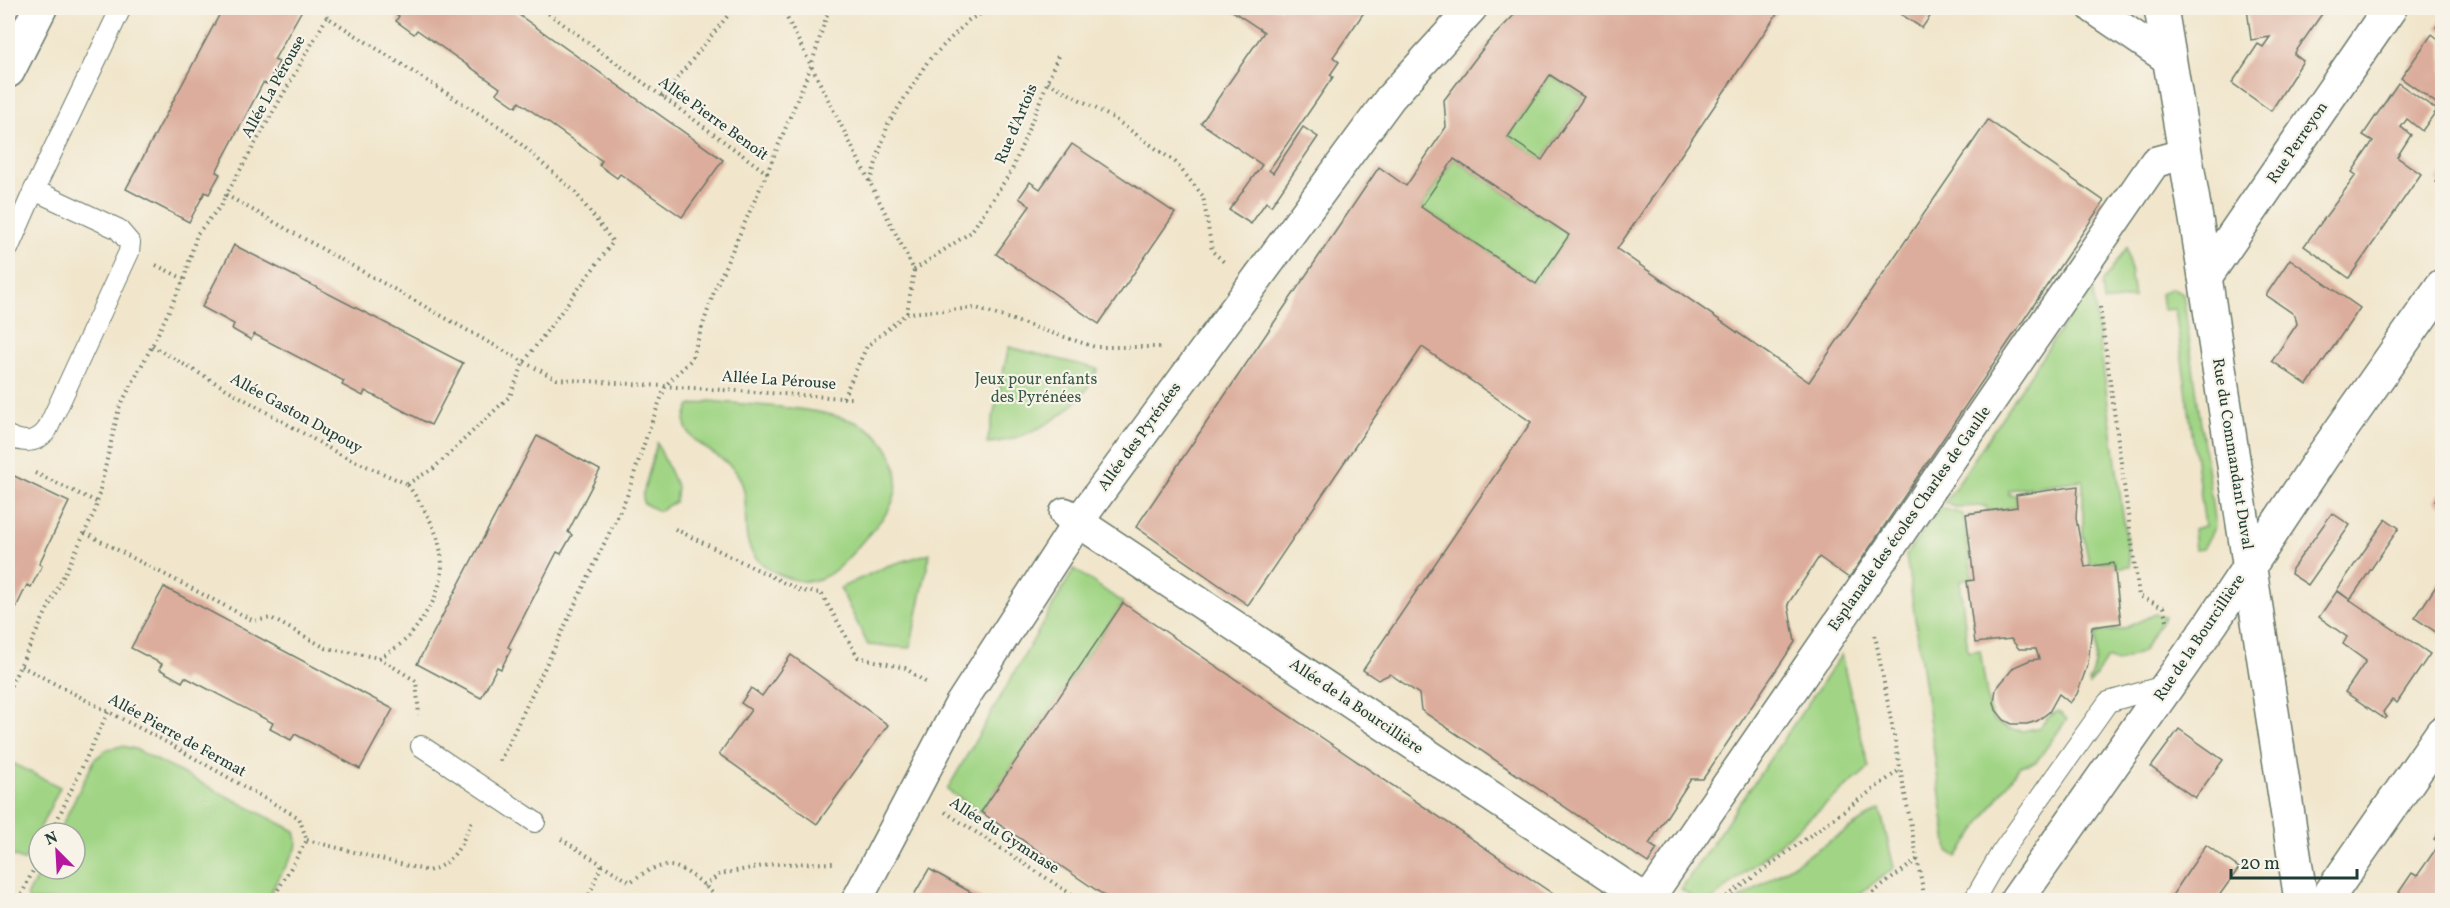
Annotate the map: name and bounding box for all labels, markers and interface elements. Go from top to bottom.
street label: Allée La Pérouse [237,32,311,142]
street label: Allée Pierre Benoît [653,72,773,167]
street label: Rue d'Artois [990,80,1044,167]
street label: Rue Perreyon [2262,98,2334,188]
street label: Rue du Commandant Duval [2206,357,2258,552]
street label: Allée La Pérouse [721,366,837,396]
street label: Allée Gaston Dupouy [226,368,366,460]
park label: Jeux pour enfants des Pyrénées [975,369,1097,409]
street label: Allée des Pyrénées [1093,378,1187,496]
street label: Esplanade des écoles Charles de Gaulle [1823,402,1997,636]
street label: Rue de la Bourcillière [2149,570,2251,706]
street label: Allée de la Bourcillière [1285,654,1427,760]
street label: Allée Pierre de Fermat [104,689,250,783]
street label: Allée du Gymnase [945,792,1063,880]
north arrow [27,821,87,881]
text: N [42,827,62,852]
scale bar [2231,842,2357,880]
text: 20 m [2240,852,2280,877]

